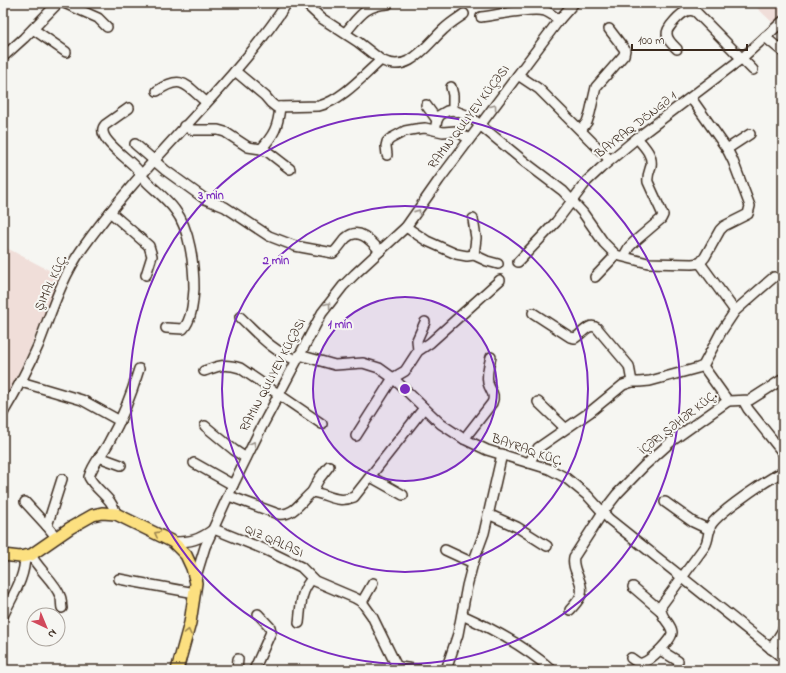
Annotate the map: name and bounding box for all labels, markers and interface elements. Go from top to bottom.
scale bar [632,26,747,52]
text: 100 m [638,32,665,50]
street label: RAMIN QULIYEV KÜÇƏSI [423,61,515,173]
street label: BAYRAQ DÖNGƏ 1 [590,87,681,164]
one-way arrow [489,104,496,111]
text: 3 min [197,187,224,205]
one-way arrow [413,209,420,216]
street label: ŞIMAL KÜÇ. [30,252,72,314]
text: 2 min [262,252,289,270]
one-way arrow [323,302,330,309]
street label: RAMIN QULIYEV KÜÇƏSI [235,315,311,435]
text: 1 min [328,316,352,334]
centre of rings [398,382,412,396]
street label: İÇƏRI ŞƏHƏR KÜÇ. [635,386,722,460]
street label: BAYRAQ KÜÇ. [488,429,565,471]
one-way arrow [248,441,256,448]
street label: QIZ QALASI [242,520,306,562]
one-way arrow [153,531,161,538]
north arrow [26,607,66,647]
text: N [44,625,60,642]
one-way arrow [183,629,192,636]

